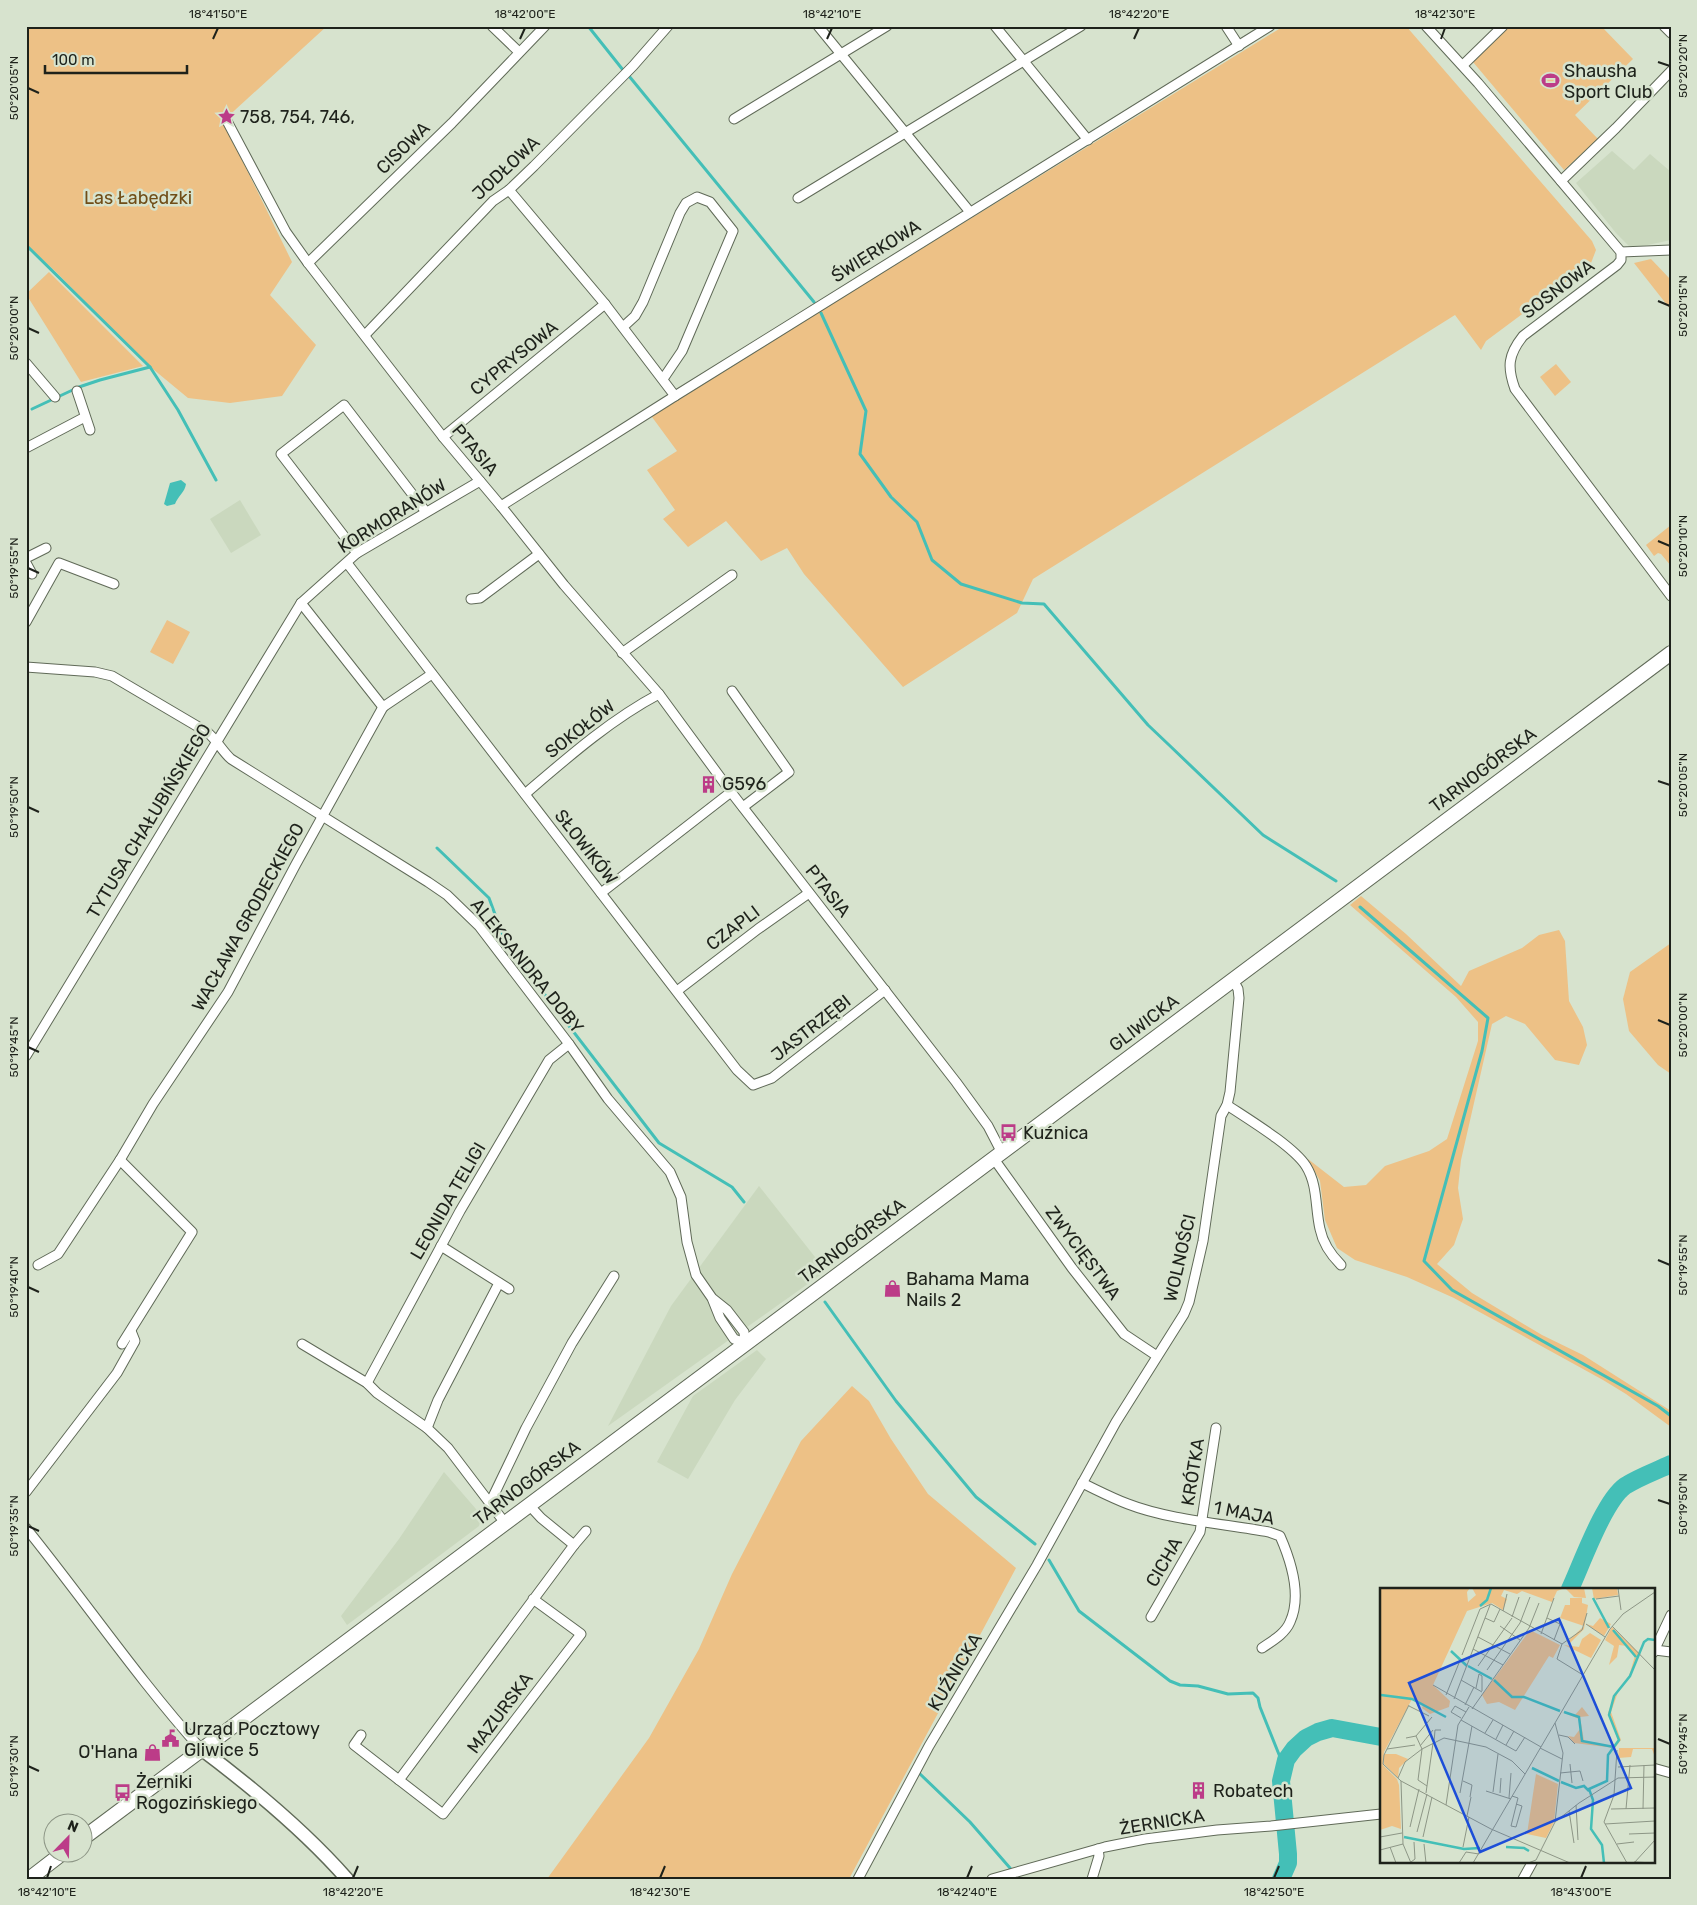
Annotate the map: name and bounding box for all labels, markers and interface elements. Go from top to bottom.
text: 18°41'50"E [189,7,247,21]
text: 18°42'00"E [494,7,556,21]
text: 18°42'10"E [803,7,861,21]
text: 18°42'20"E [1109,7,1169,21]
text: 18°42'30"E [1415,7,1475,21]
text: 50°20'20"N [1676,34,1690,98]
scale bar [45,42,188,74]
text: 100 m [52,51,94,69]
text: 50°20'05"N [7,56,21,120]
place label: Shausha Sport Club [1564,60,1652,103]
sports icon: Shausha Sport Club [1540,71,1560,91]
place label: 758, 754, 746, [240,106,355,128]
place icon: 758, 754, 746, [216,107,236,127]
street label: CISOWA [372,117,434,179]
street label: JODŁOWA [468,131,544,205]
park label: Las Łabędzki [84,187,192,209]
street label: ŚWIERKOWA [827,215,925,287]
street label: SOSNOWA [1517,255,1599,323]
text: 50°20'15"N [1676,275,1690,337]
text: 50°20'00"N [7,296,21,360]
street label: CYPRYSOWA [466,316,562,400]
street label: PTASIA [447,420,503,480]
street label: KORMORANÓW [334,474,450,558]
text: 50°20'10"N [1676,515,1690,577]
text: 50°19'55"N [7,537,21,599]
street label: SOKOŁÓW [541,695,619,763]
street label: TYTUSA CHAŁUBIŃSKIEGO [82,720,216,922]
street label: TARNOGÓRSKA [1425,723,1541,817]
text: 50°20'05"N [1676,753,1690,817]
place label: G596 [722,773,766,795]
building icon: G596 [698,774,718,794]
text: 50°19'50"N [7,776,21,838]
street label: SŁOWIKÓW [550,805,622,889]
street label: WACŁAWA GRODECKIEGO [187,819,309,1015]
street label: PTASIA [801,860,855,922]
street label: ALEKSANDRA DOBY [466,894,588,1038]
street label: CZAPLI [702,901,764,955]
street label: JASTRZĘBI [767,990,855,1066]
street label: GLIWICKA [1105,990,1183,1056]
text: 50°20'00"N [1676,993,1690,1057]
text: 50°19'45"N [7,1016,21,1078]
place label: Kuźnica [1023,1122,1089,1144]
bus stop icon: Kuźnica [999,1123,1019,1143]
street label: LEONIDA TELIGI [406,1138,490,1264]
street label: TARNOGÓRSKA [794,1194,910,1288]
street label: ZWYCIĘSTWA [1041,1202,1125,1304]
street label: WOLNOŚCI [1159,1212,1201,1304]
text: 50°19'55"N [1676,1234,1690,1296]
text: 50°19'40"N [7,1256,21,1318]
place label: Bahama Mama Nails 2 [906,1268,1029,1311]
shop icon: Bahama Mama Nails 2 [882,1279,902,1299]
street label: TARNOGÓRSKA [469,1436,585,1530]
street label: KRÓTKA [1177,1437,1209,1507]
text: 50°19'50"N [1676,1473,1690,1535]
text: 50°19'35"N [7,1495,21,1557]
street label: 1 MAJA [1212,1496,1276,1530]
street label: CICHA [1141,1533,1187,1591]
inset map [1380,1588,1654,1862]
street label: KUŹNICKA [923,1629,987,1715]
street label: MAZURSKA [462,1668,538,1758]
text: 50°19'45"N [1676,1713,1690,1775]
place label: Urząd Pocztowy Gliwice 5 [184,1718,320,1761]
public building icon: Urząd Pocztowy Gliwice 5 [160,1729,180,1749]
text: 50°19'30"N [7,1735,21,1797]
place label: O'Hana [78,1741,138,1763]
shop icon: O'Hana [142,1742,162,1762]
place label: Żerniki Rogozińskiego [136,1771,257,1814]
place label: Robatech [1213,1780,1294,1802]
building icon: Robatech [1189,1781,1209,1801]
bus stop icon: Żerniki Rogozińskiego [112,1782,132,1802]
street label: ŻERNICKA [1118,1804,1206,1840]
north arrow [42,1812,92,1862]
text: N [65,1817,81,1836]
text: 18°42'10"E [18,1885,76,1899]
text: 18°42'20"E [323,1885,383,1899]
text: 18°42'30"E [630,1885,690,1899]
text: 18°42'40"E [937,1885,997,1899]
text: 18°42'50"E [1244,1885,1304,1899]
text: 18°43'00"E [1550,1885,1612,1899]

